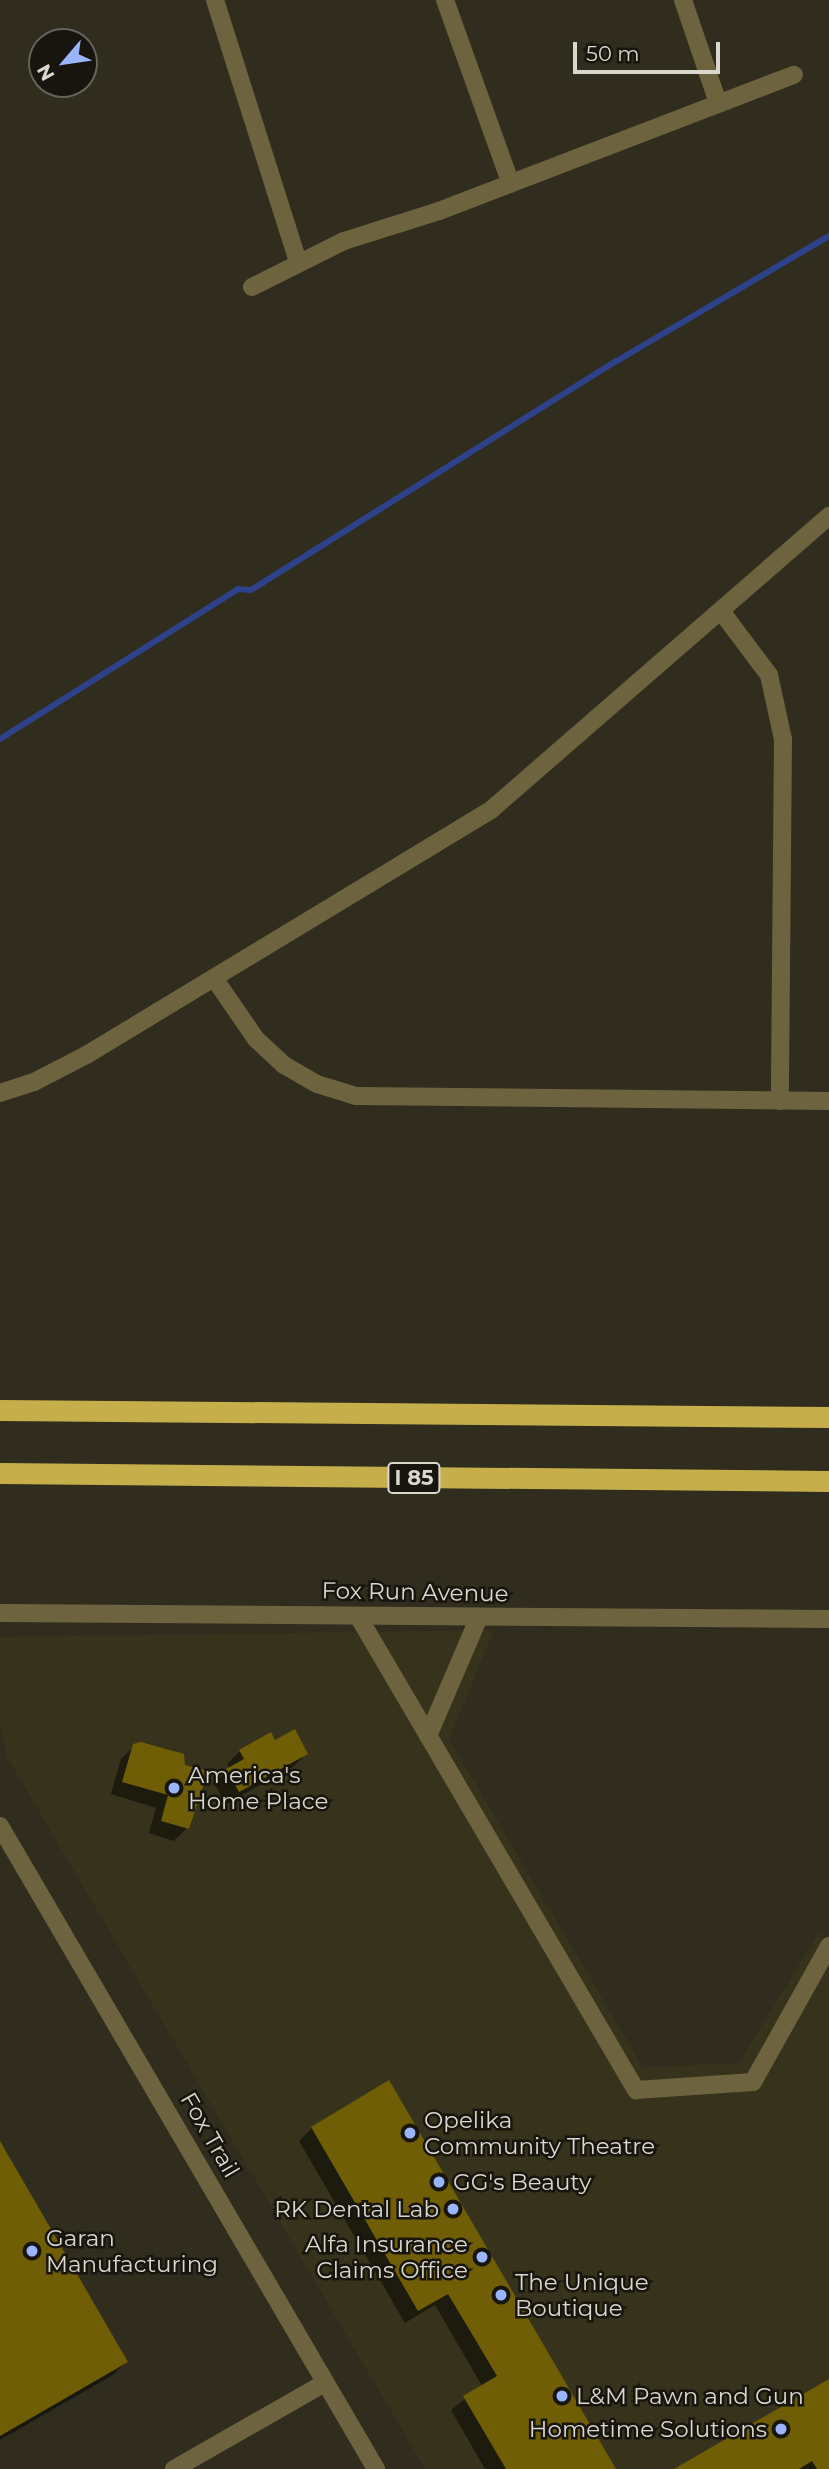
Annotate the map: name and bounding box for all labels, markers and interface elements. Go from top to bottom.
north arrow [28,28,98,98]
scale bar [577,28,724,72]
text: 50 m [586,41,640,66]
text: N [32,60,60,85]
road number: I 85 [386,1460,442,1496]
street label: Fox Run Avenue [321,1577,509,1607]
place label: America's Home Place [188,1761,328,1815]
marker: America's Home Place [166,1780,182,1796]
street label: Fox Trail [175,2088,245,2182]
place label: Opelika Community Theatre [424,2106,655,2160]
marker: Opelika Community Theatre [402,2125,418,2141]
place label: GG's Beauty [453,2168,591,2196]
marker: GG's Beauty [431,2174,447,2190]
place label: RK Dental Lab [274,2195,439,2223]
marker: RK Dental Lab [445,2201,461,2217]
place label: Garan Manufacturing [46,2224,218,2278]
place label: Alfa Insurance Claims Office [305,2230,468,2284]
marker: Garan Manufacturing [24,2243,40,2259]
marker: Alfa Insurance Claims Office [474,2249,490,2265]
place label: The Unique Boutique [515,2268,649,2322]
marker: The Unique Boutique [493,2287,509,2303]
place label: L&M Pawn and Gun [576,2382,804,2410]
marker: L&M Pawn and Gun [554,2388,570,2404]
place label: Hometime Solutions [529,2415,767,2443]
marker: Hometime Solutions [773,2421,789,2437]

